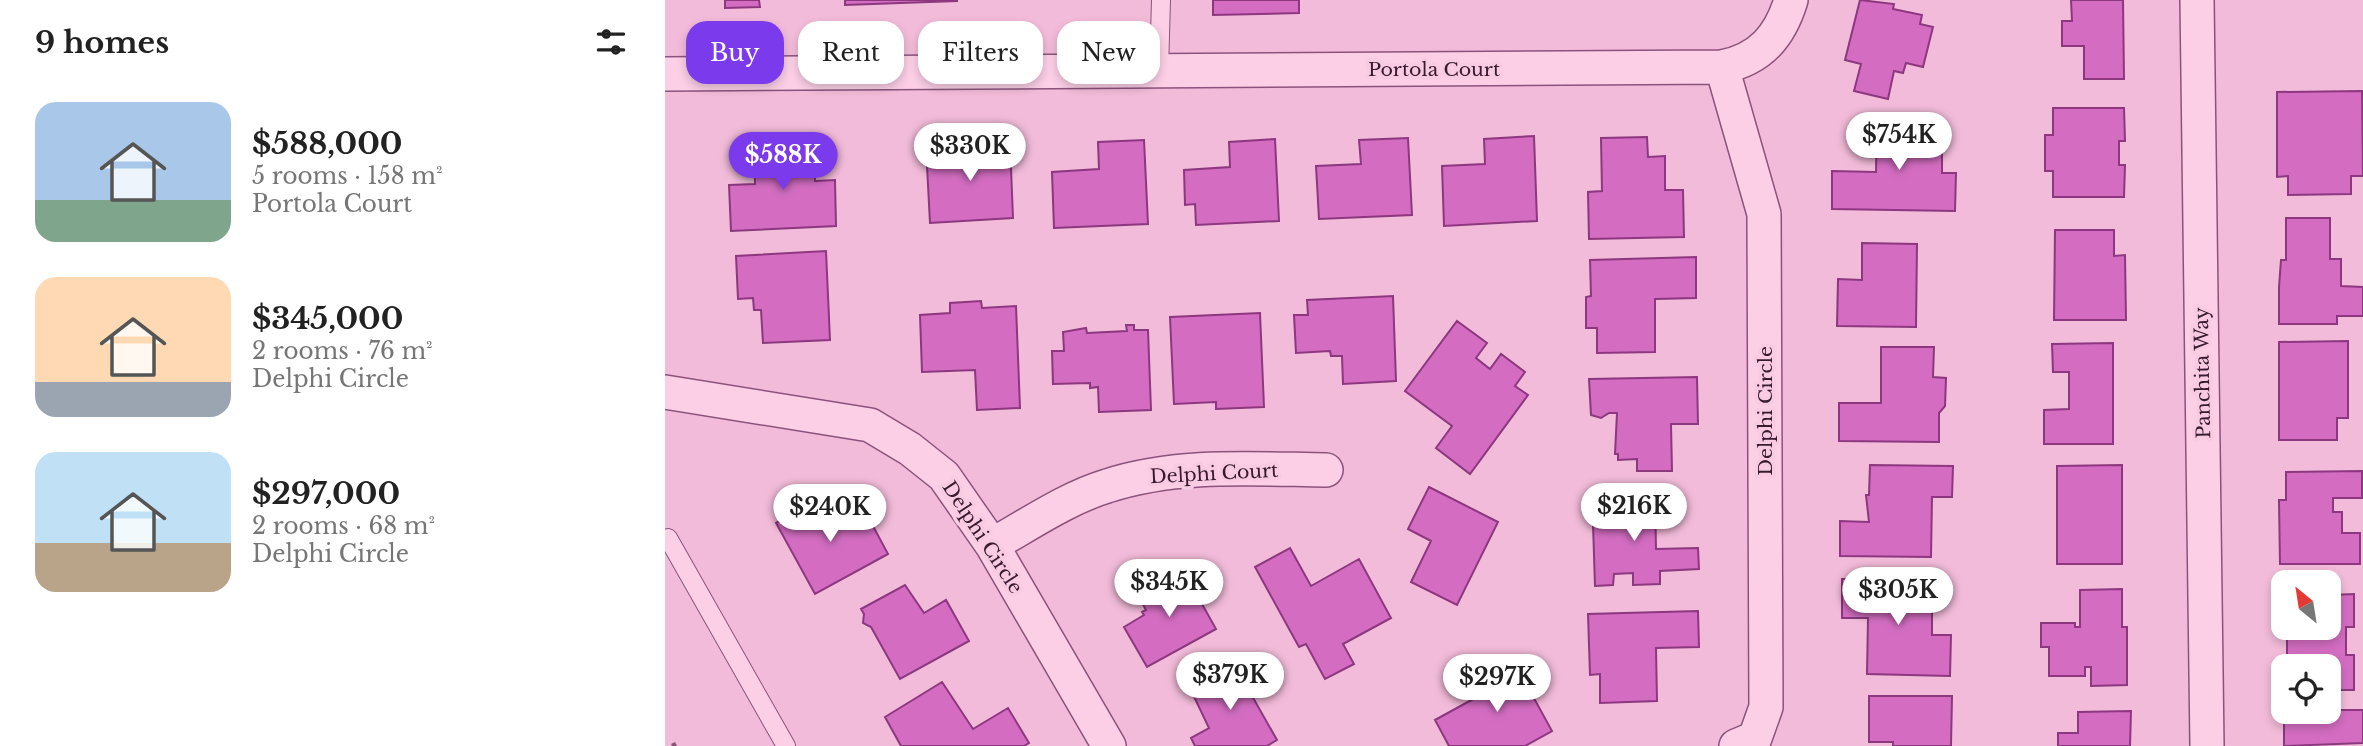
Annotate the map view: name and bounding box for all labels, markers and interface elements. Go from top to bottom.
chip: Buy [686,21,784,84]
chip: Rent [798,21,904,84]
chip: Filters [918,21,1043,84]
chip: New [1057,21,1160,84]
icon: filters [592,23,630,61]
text: 9 homes [35,24,169,61]
street label: Portola Court [1368,58,1501,81]
pin: $754K [1850,113,1948,172]
text: $754K [1862,121,1936,149]
pin: $330K [921,124,1019,183]
text: $588,000 [252,125,402,162]
icon: home [91,130,175,214]
pin: $588K [734,132,832,192]
text: $330K [930,132,1010,160]
text: $588K [745,141,821,169]
text: 5 rooms · 158 m² [252,162,442,190]
text: Portola Court [252,190,412,218]
text: $345,000 [252,300,403,337]
icon: home [91,305,175,389]
street label: Panchita Way [2190,307,2215,439]
text: 2 rooms · 76 m² [252,337,433,365]
street label: Delphi Circle [1754,346,1777,476]
text: Delphi Circle [252,365,409,393]
street label: Delphi Court [1149,459,1280,488]
text: $297,000 [252,475,400,512]
street label: Delphi Circle [938,477,1028,598]
icon: home [91,480,175,564]
pin: $240K [781,484,879,544]
pin: $216K [1585,484,1683,543]
text: $216K [1597,492,1671,520]
text: $240K [789,493,871,521]
text: 2 rooms · 68 m² [252,512,435,540]
text: Delphi Circle [252,540,409,568]
pin: $345K [1120,560,1218,619]
text: $345K [1130,568,1208,596]
pin: $305K [1849,568,1947,627]
north arrow [2271,570,2341,640]
map controls [2271,570,2341,724]
text: $305K [1858,576,1938,604]
pin: $379K [1181,652,1279,712]
pin: $297K [1448,654,1546,714]
button: locate [2271,654,2341,724]
text: $379K [1192,661,1268,689]
text: $297K [1459,663,1535,691]

